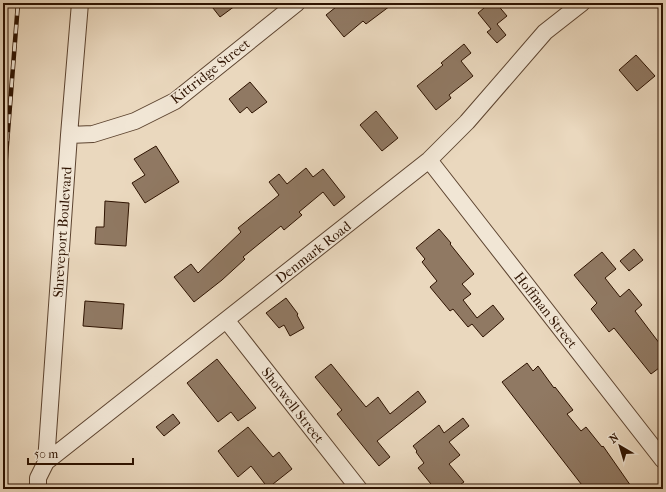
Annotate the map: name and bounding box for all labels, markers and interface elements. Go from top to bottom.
street label: Kittridge Street [167,35,253,108]
street label: Shreveport Boulevard [49,166,76,298]
street label: Denmark Road [272,217,355,287]
street label: Hoffman Street [510,269,581,352]
street label: Shotwell Street [258,364,328,447]
north arrow [600,426,640,466]
text: N [607,430,622,446]
scale bar [28,440,133,466]
text: 50 m [34,447,58,461]

